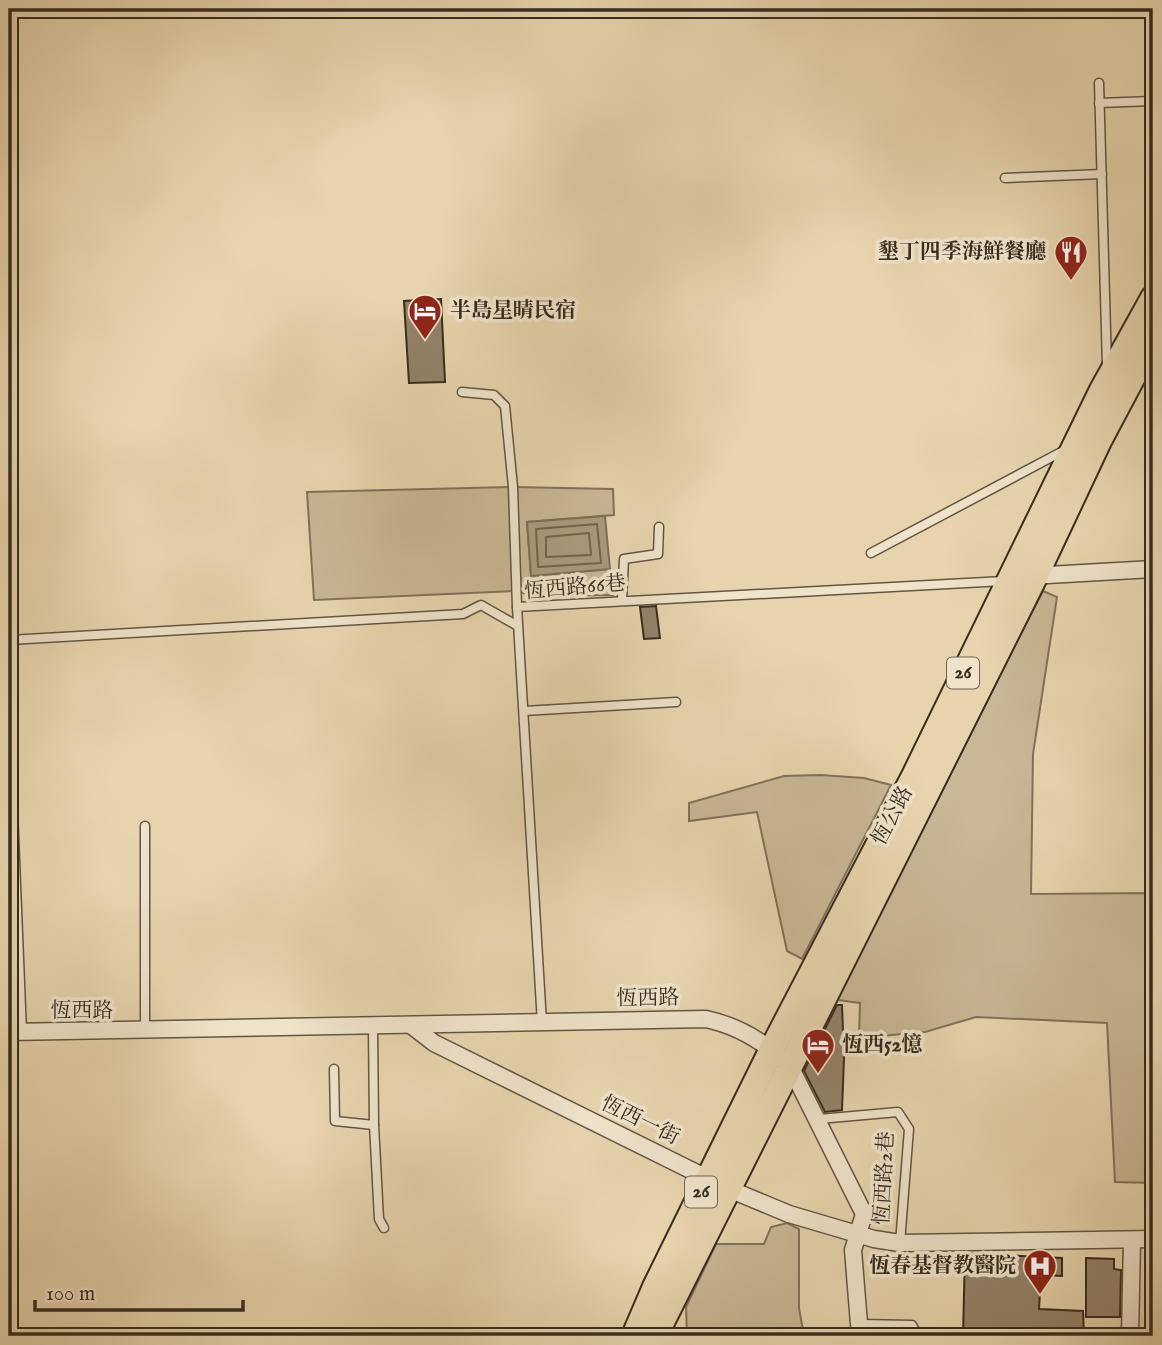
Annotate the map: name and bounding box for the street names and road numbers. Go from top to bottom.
street label: 恆西路66巷 [523,570,627,606]
road number: 26 [947,658,979,688]
street label: 恆公路 [866,782,920,850]
street label: 恆西路 [616,985,680,1013]
street label: 恆西路 [51,998,114,1025]
street label: 恆西一街 [596,1090,684,1152]
street label: 恆西路2巷 [869,1130,901,1226]
road number: 26 [685,1176,717,1208]

